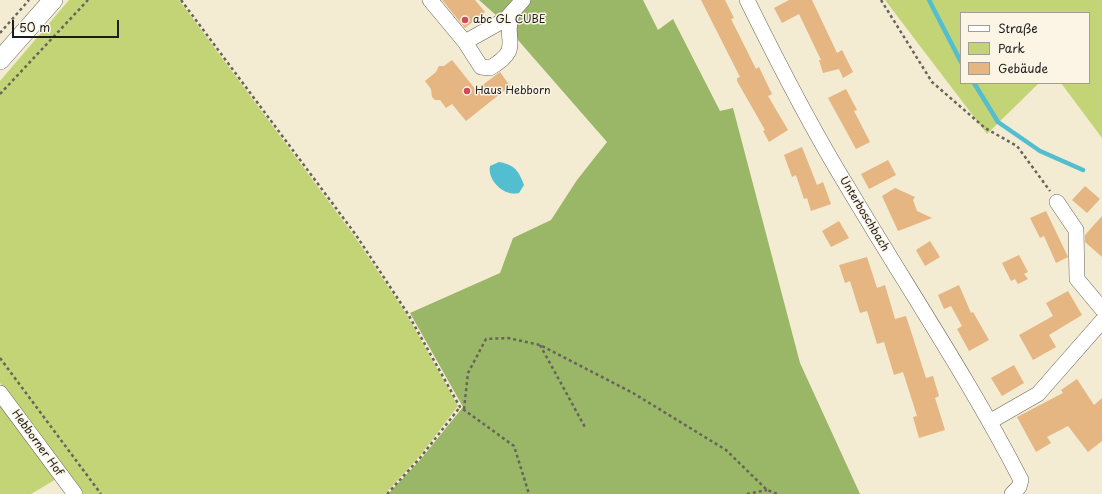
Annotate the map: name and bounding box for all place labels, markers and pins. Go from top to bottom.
place label: abc GL CUBE [473,13,546,27]
marker: abc GL CUBE [460,15,470,25]
place label: Haus Hebborn [475,84,551,98]
marker: Haus Hebborn [462,86,472,96]

